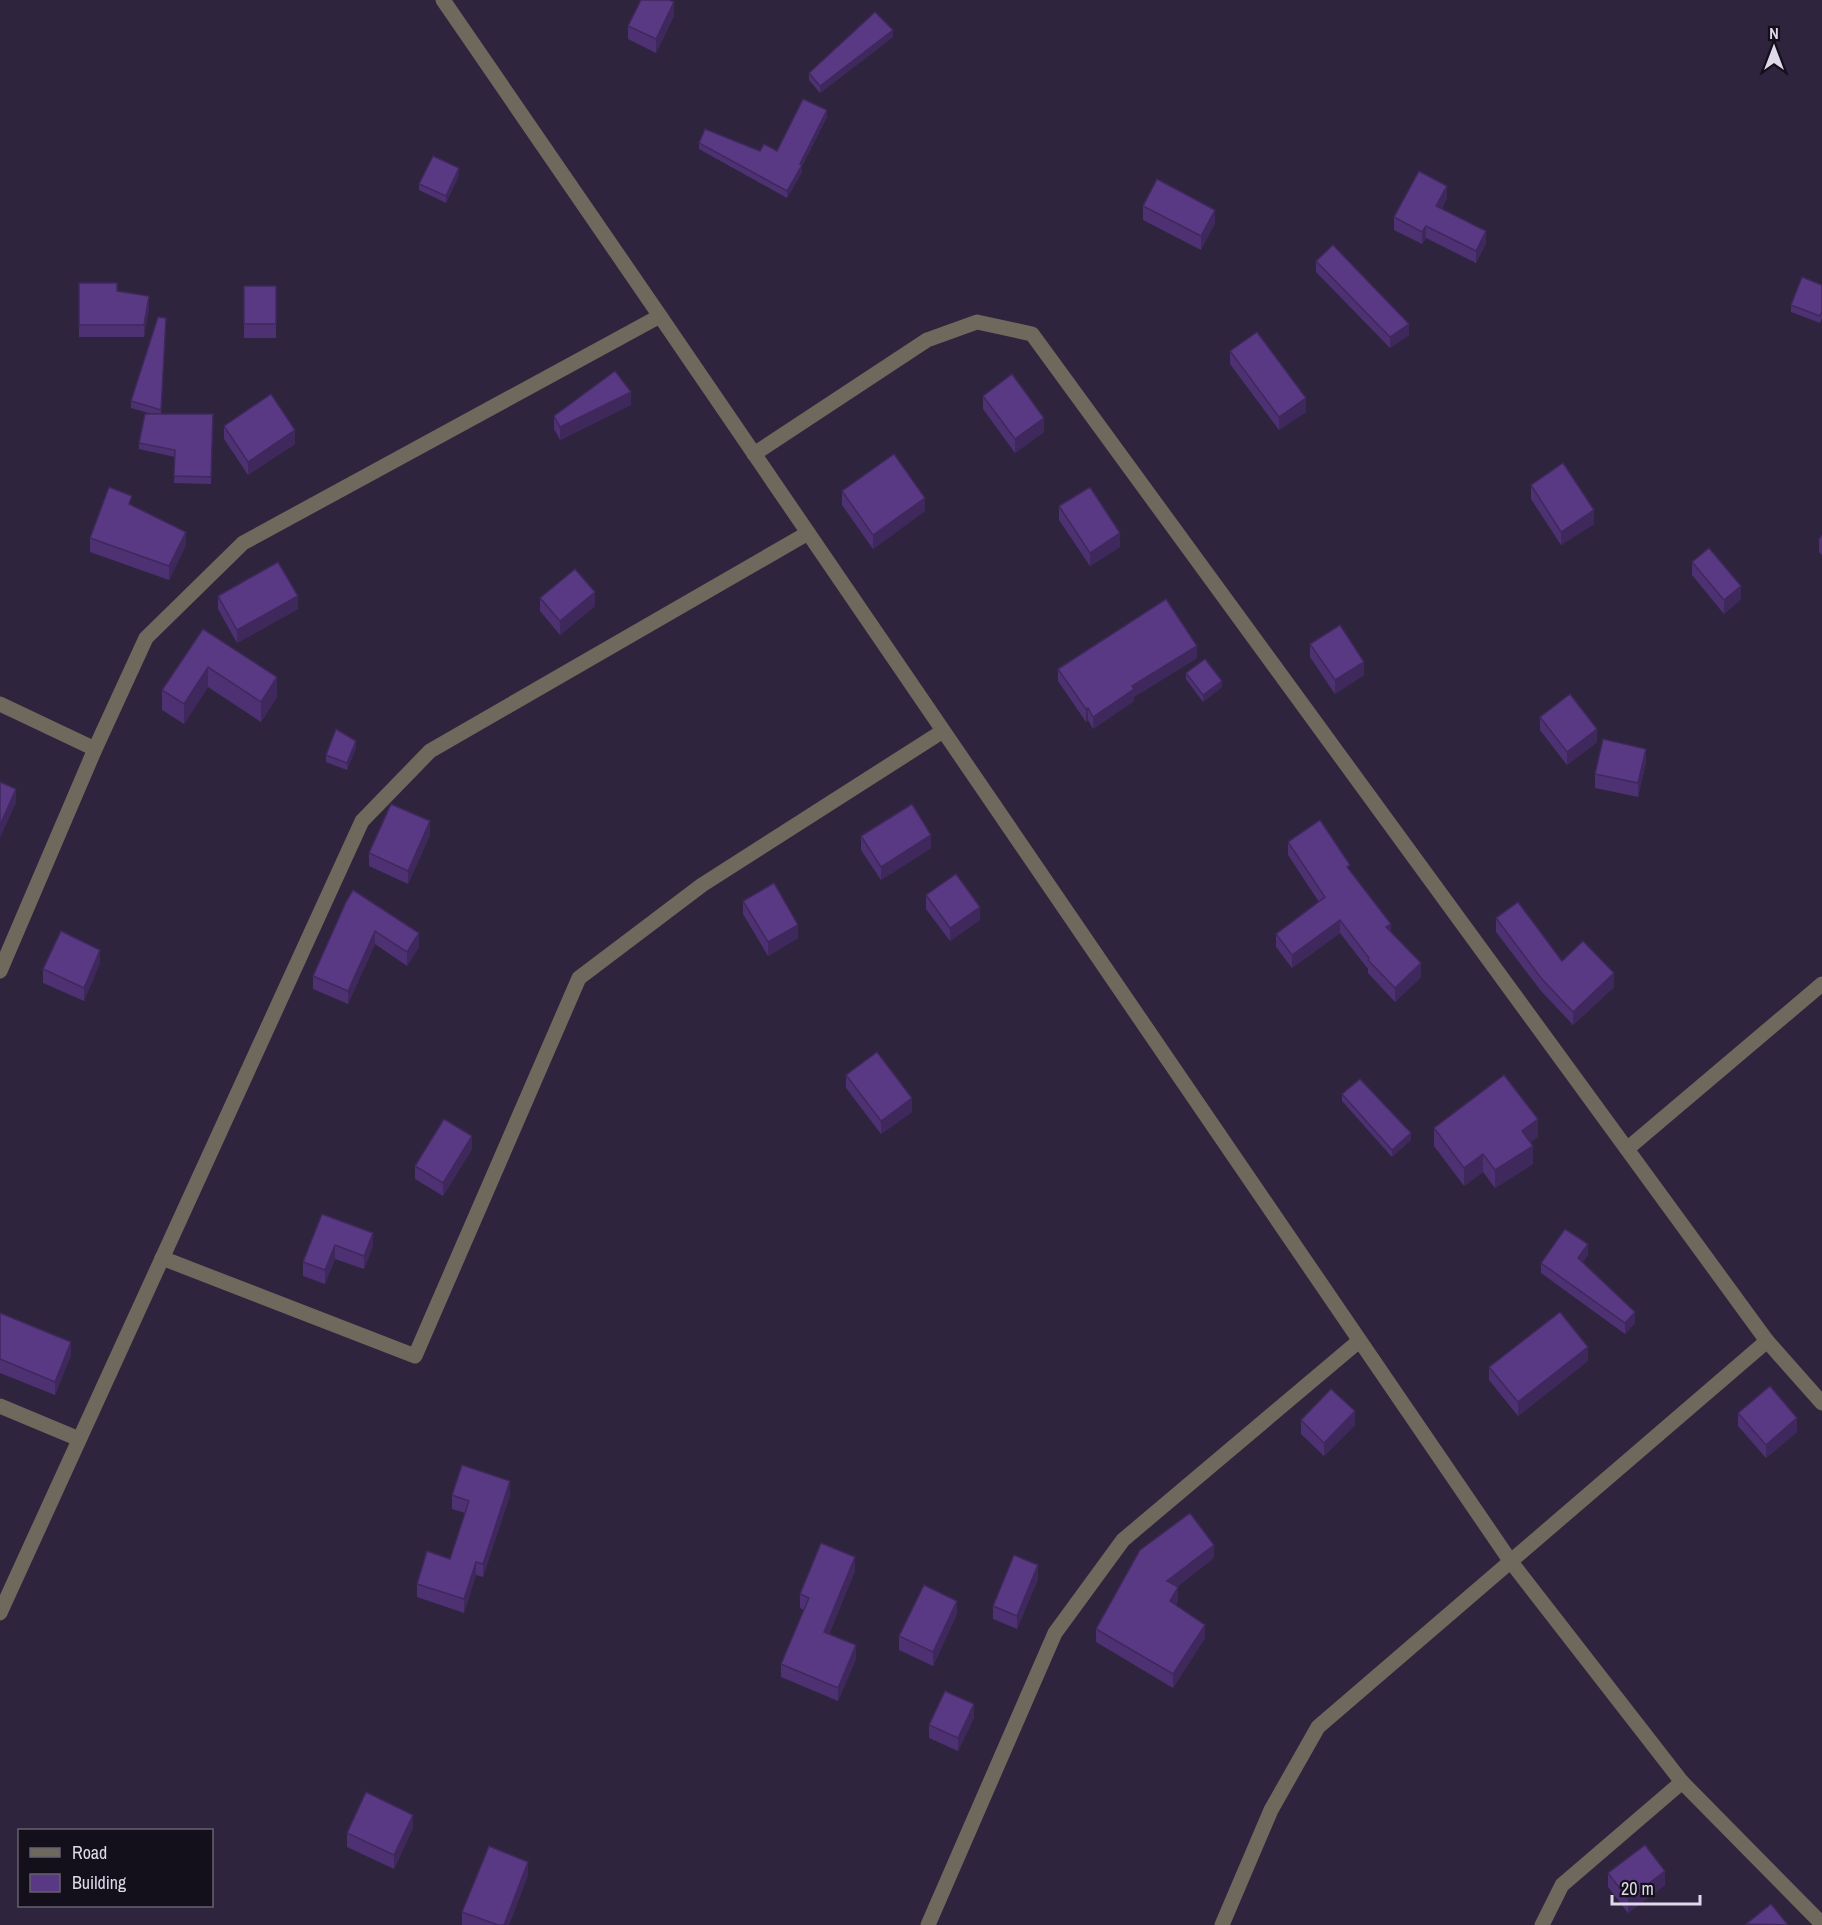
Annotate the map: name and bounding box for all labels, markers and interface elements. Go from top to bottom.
north arrow [1744,18,1804,78]
text: N [1769,22,1779,44]
legend [18,1829,213,1907]
text: Road [72,1840,107,1865]
scale bar [1612,1868,1700,1906]
text: Building [72,1870,127,1895]
text: 20 m [1621,1876,1654,1901]

